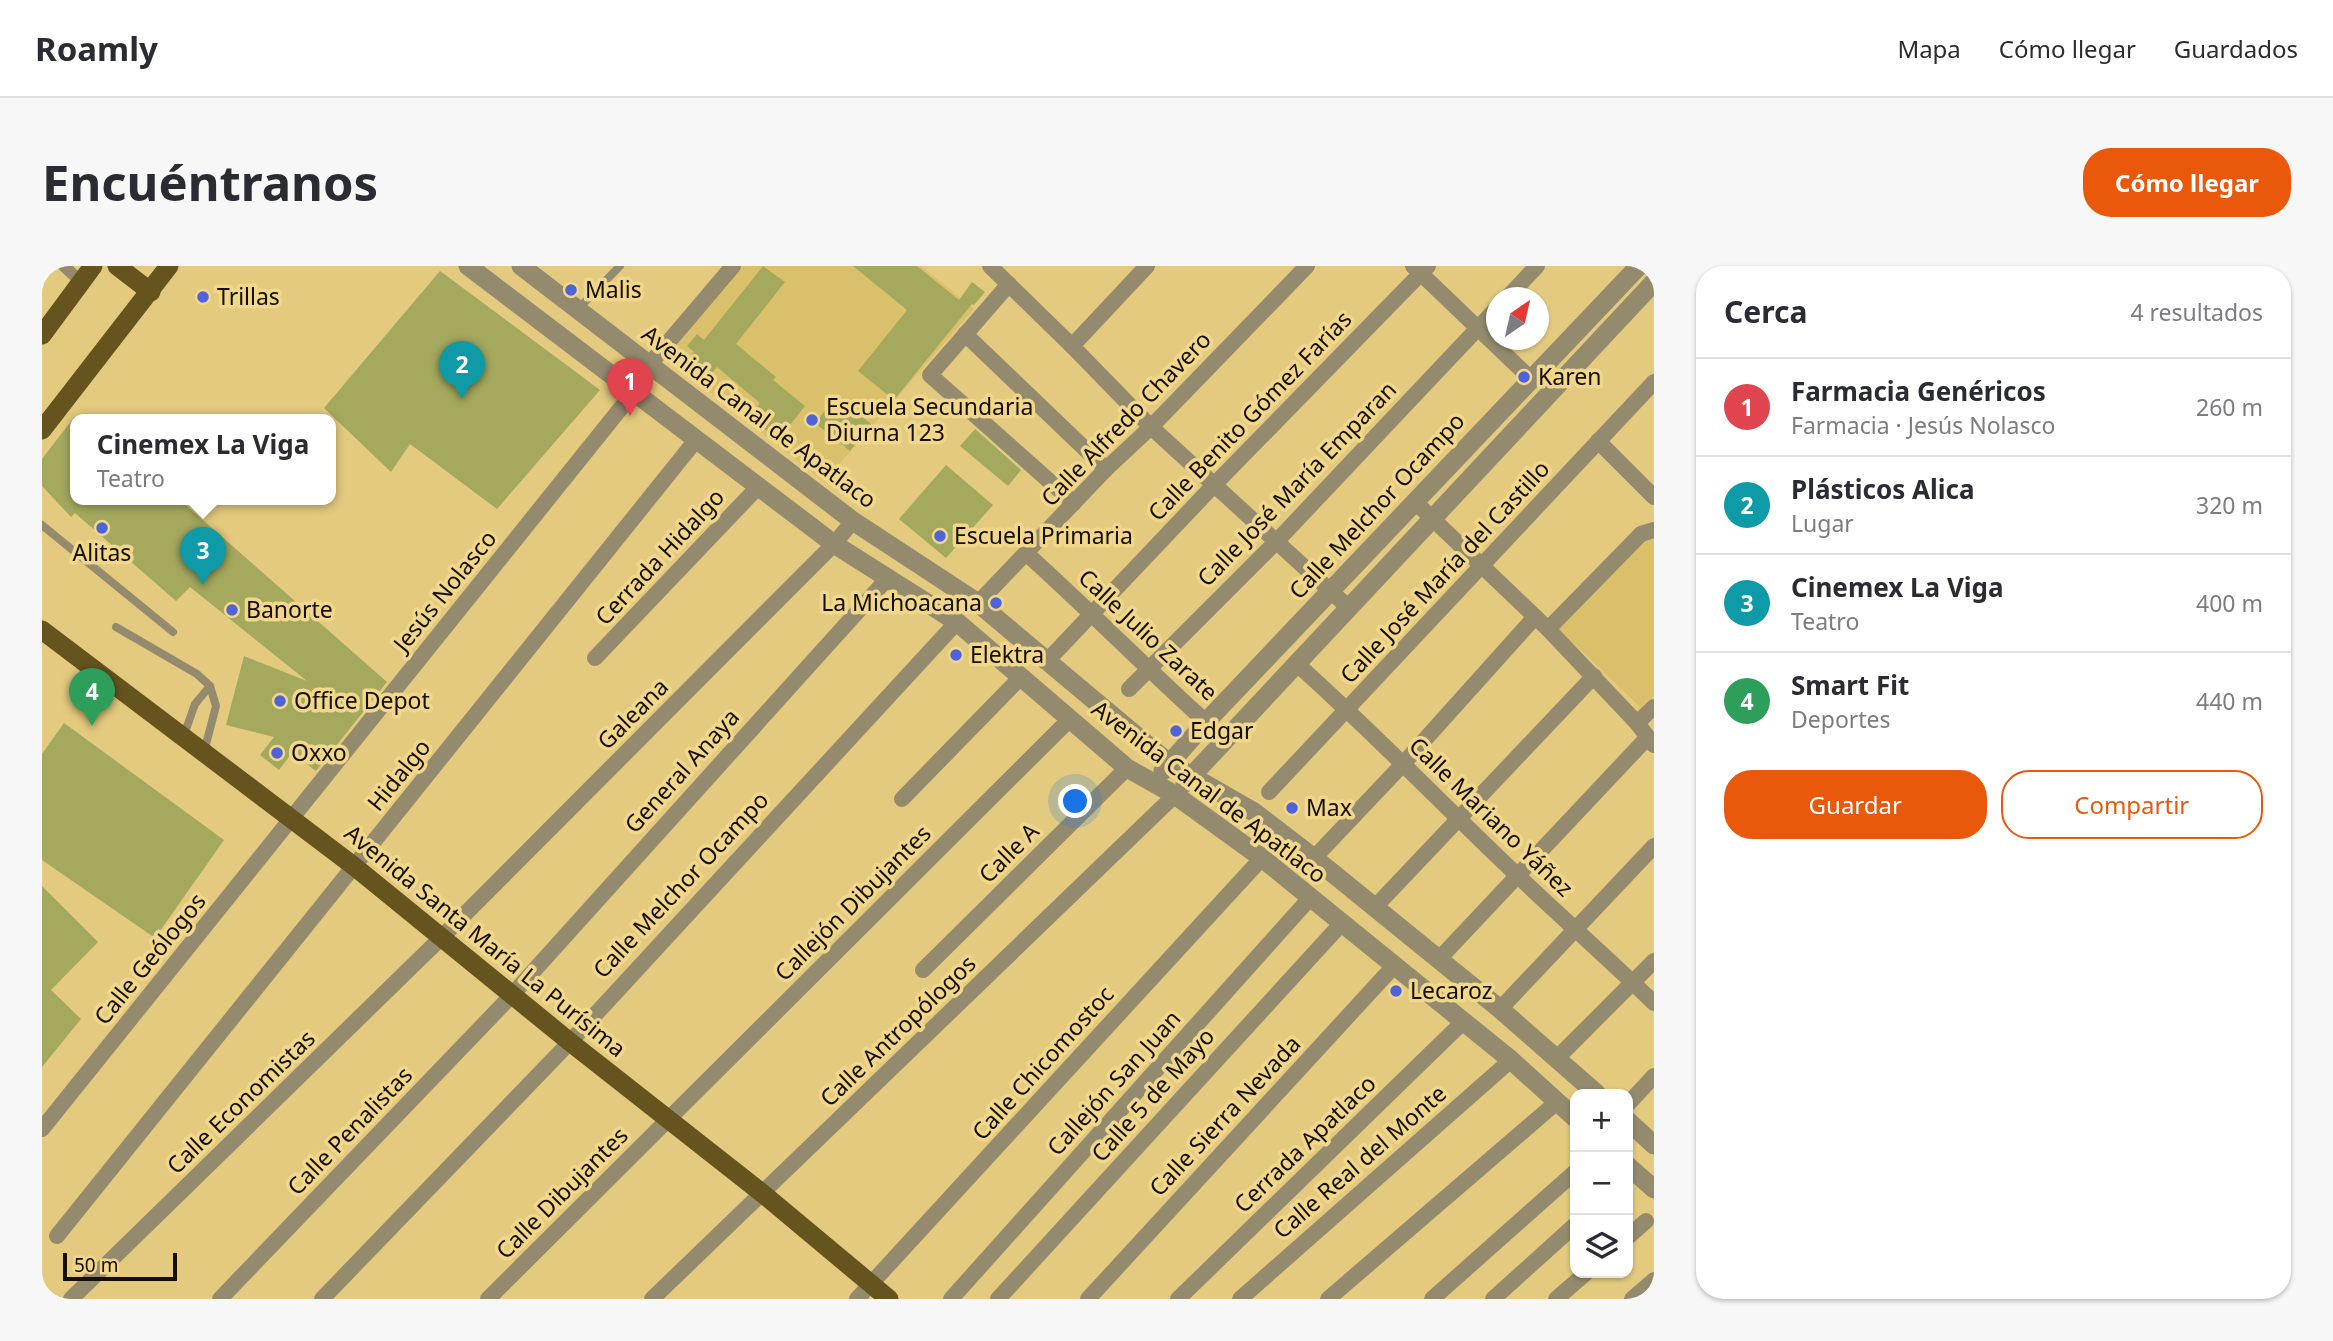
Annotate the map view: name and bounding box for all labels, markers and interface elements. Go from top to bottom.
text: Roamly [35,26,158,71]
text: Mapa [1897,32,1961,65]
text: Cómo llegar [1999,32,2136,65]
text: Guardados [2174,32,2298,65]
button: Cómo llegar [2083,148,2291,217]
text: Encuéntranos [42,149,378,215]
place label: Malis [585,273,642,305]
place label: Trillas [217,280,280,312]
marker: Malis [563,282,579,298]
north arrow [1486,287,1549,350]
marker: Trillas [195,289,211,305]
text: Cerca [1724,291,1807,332]
text: 4 resultados [2130,296,2263,328]
street label: Calle Benito Gómez Farías [1140,303,1358,527]
street label: Avenida Canal de Apatlaco [636,317,883,515]
street label: Calle Alfredo Chavero [1033,324,1217,513]
pin: 2 [439,341,485,399]
pin: 1 [607,358,653,416]
place label: Karen [1538,360,1601,392]
marker: Karen [1516,369,1532,385]
text: Farmacia Genéricos [1791,373,2046,409]
street label: Calle José María Emparan [1190,374,1403,593]
place label: Escuela Secundaria Diurna 123 [826,390,1033,448]
text: 1 [1740,391,1754,423]
text: 260 m [2196,391,2263,423]
street label: Calle Melchor Ocampo [1281,405,1471,606]
text: Farmacia · Jesús Nolasco [1791,409,2055,441]
marker: Escuela Secundaria Diurna 123 [804,412,820,428]
popup [70,414,336,505]
text: Cinemex La Viga [97,426,309,462]
street label: Calle José María del Castillo [1332,453,1556,690]
text: Teatro [97,462,165,494]
text: Plásticos Alica [1791,471,1975,507]
street label: Cerrada Hidalgo [588,481,731,632]
text: 2 [1740,489,1754,521]
text: 320 m [2196,489,2263,521]
text: Lugar [1791,507,1854,539]
place label: Escuela Primaria [954,519,1133,551]
marker: Alitas [94,520,110,536]
street label: Jesús Nolasco [384,523,503,659]
pin: 3 [180,527,226,585]
marker: Escuela Primaria [932,528,948,544]
place label: Alitas [73,536,131,568]
street label: Calle Julio Zarate [1072,561,1225,707]
text: Cinemex La Viga [1791,569,2004,605]
place label: La Michoacana [821,586,982,618]
text: 3 [1740,587,1754,619]
text: 400 m [2196,587,2263,619]
place label: Banorte [246,593,333,625]
marker: La Michoacana [988,595,1004,611]
marker: Banorte [224,602,240,618]
text: Teatro [1791,605,1859,637]
place label: Elektra [970,638,1044,670]
marker: Elektra [948,647,964,663]
text: Smart Fit [1791,667,1909,703]
pin: 4 [69,668,115,726]
street label: Galeana [590,671,675,756]
place label: Office Depot [294,684,430,716]
text: 4 [1740,685,1754,717]
text: 440 m [2196,685,2263,717]
street label: Avenida Canal de Apatlaco [1086,692,1333,890]
marker: Office Depot [272,693,288,709]
street label: General Anaya [617,701,746,839]
text: Deportes [1791,703,1891,735]
place label: Edgar [1190,714,1254,746]
marker: Edgar [1168,723,1184,739]
street label: Calle Mariano Yáñez [1403,729,1581,903]
street label: Hidalgo [359,732,437,817]
place label: Oxxo [291,736,347,768]
marker: Oxxo [269,745,285,761]
button: Guardar [1724,770,1987,839]
button: Compartir [2001,770,2263,839]
street label: Calle Melchor Ocampo [585,784,775,985]
your location [1058,784,1092,818]
place label: Max [1306,791,1352,823]
marker: Max [1284,800,1300,816]
street label: Calle A [971,815,1046,889]
street label: Avenida Santa María La Purísima [338,817,633,1064]
street label: Callejón Dibujantes [767,817,937,987]
street label: Calle Geólogos [86,886,212,1031]
street label: Calle Antropólogos [812,947,982,1113]
place label: Lecaroz [1410,974,1493,1006]
street label: Calle Chicomostoc [964,978,1120,1146]
marker: Lecaroz [1388,983,1404,999]
street label: Callejón San Juan [1039,1003,1187,1162]
street label: Calle 5 de Mayo [1084,1020,1221,1168]
street label: Calle Economistas [159,1022,321,1180]
street label: Calle Sierra Nevada [1141,1028,1307,1203]
street label: Calle Penalistas [280,1059,419,1202]
street label: Cerrada Apatlaco [1226,1067,1382,1219]
street label: Calle Real del Monte [1266,1077,1453,1245]
map controls [1570,1089,1633,1278]
button: + [1570,1089,1633,1152]
street label: Calle Dibujantes [488,1119,634,1265]
button: − [1570,1152,1633,1215]
button: layers [1570,1215,1633,1278]
scale bar [63,1250,177,1282]
text: 50 m [74,1252,118,1278]

